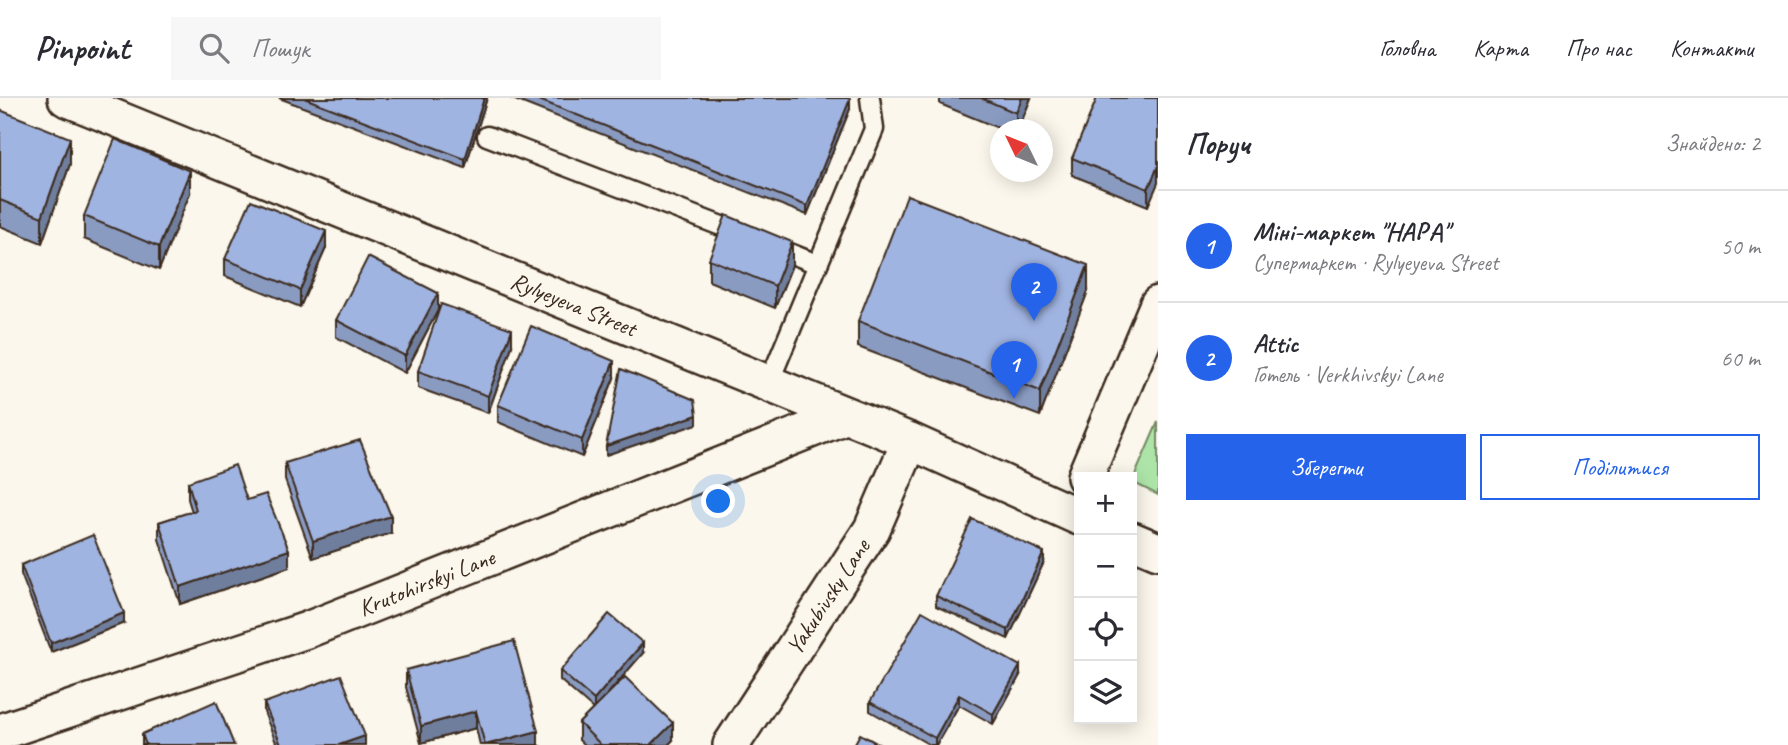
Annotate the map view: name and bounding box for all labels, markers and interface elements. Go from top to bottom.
search box [171,17,661,80]
text: Pinpoint [35,27,129,69]
icon: search [195,29,233,67]
text: Пошук [251,32,309,65]
text: Головна [1379,33,1435,63]
text: Карта [1473,33,1528,63]
text: Про нас [1566,33,1632,63]
text: Контакти [1670,33,1753,63]
north arrow [990,119,1053,182]
text: Поруч [1186,125,1250,163]
text: Знайдено: 2 [1665,129,1760,158]
text: Міні-маркет "НАРА" [1253,215,1449,248]
text: 1 [1204,232,1214,261]
text: 50 m [1721,232,1760,261]
text: Супермаркет · Rylyeyeva Street [1253,248,1498,277]
pin: 2 [1011,263,1057,321]
street label: Rylyeyeva Street [506,265,643,344]
text: Attic [1253,327,1299,360]
pin: 1 [991,341,1037,399]
text: 2 [1204,344,1214,373]
text: 60 m [1721,344,1760,373]
text: Готель · Verkhivskyi Lane [1253,360,1443,389]
button: Зберегти [1186,434,1466,500]
button: Поділитися [1480,434,1760,500]
map controls [1074,472,1137,724]
button: + [1074,472,1137,535]
your location [701,484,735,518]
street label: Yakubivsky Lane [779,532,878,660]
button: − [1074,535,1137,598]
street label: Krutohirskyi Lane [354,541,501,623]
button: locate [1074,598,1137,661]
button: layers [1074,661,1137,724]

